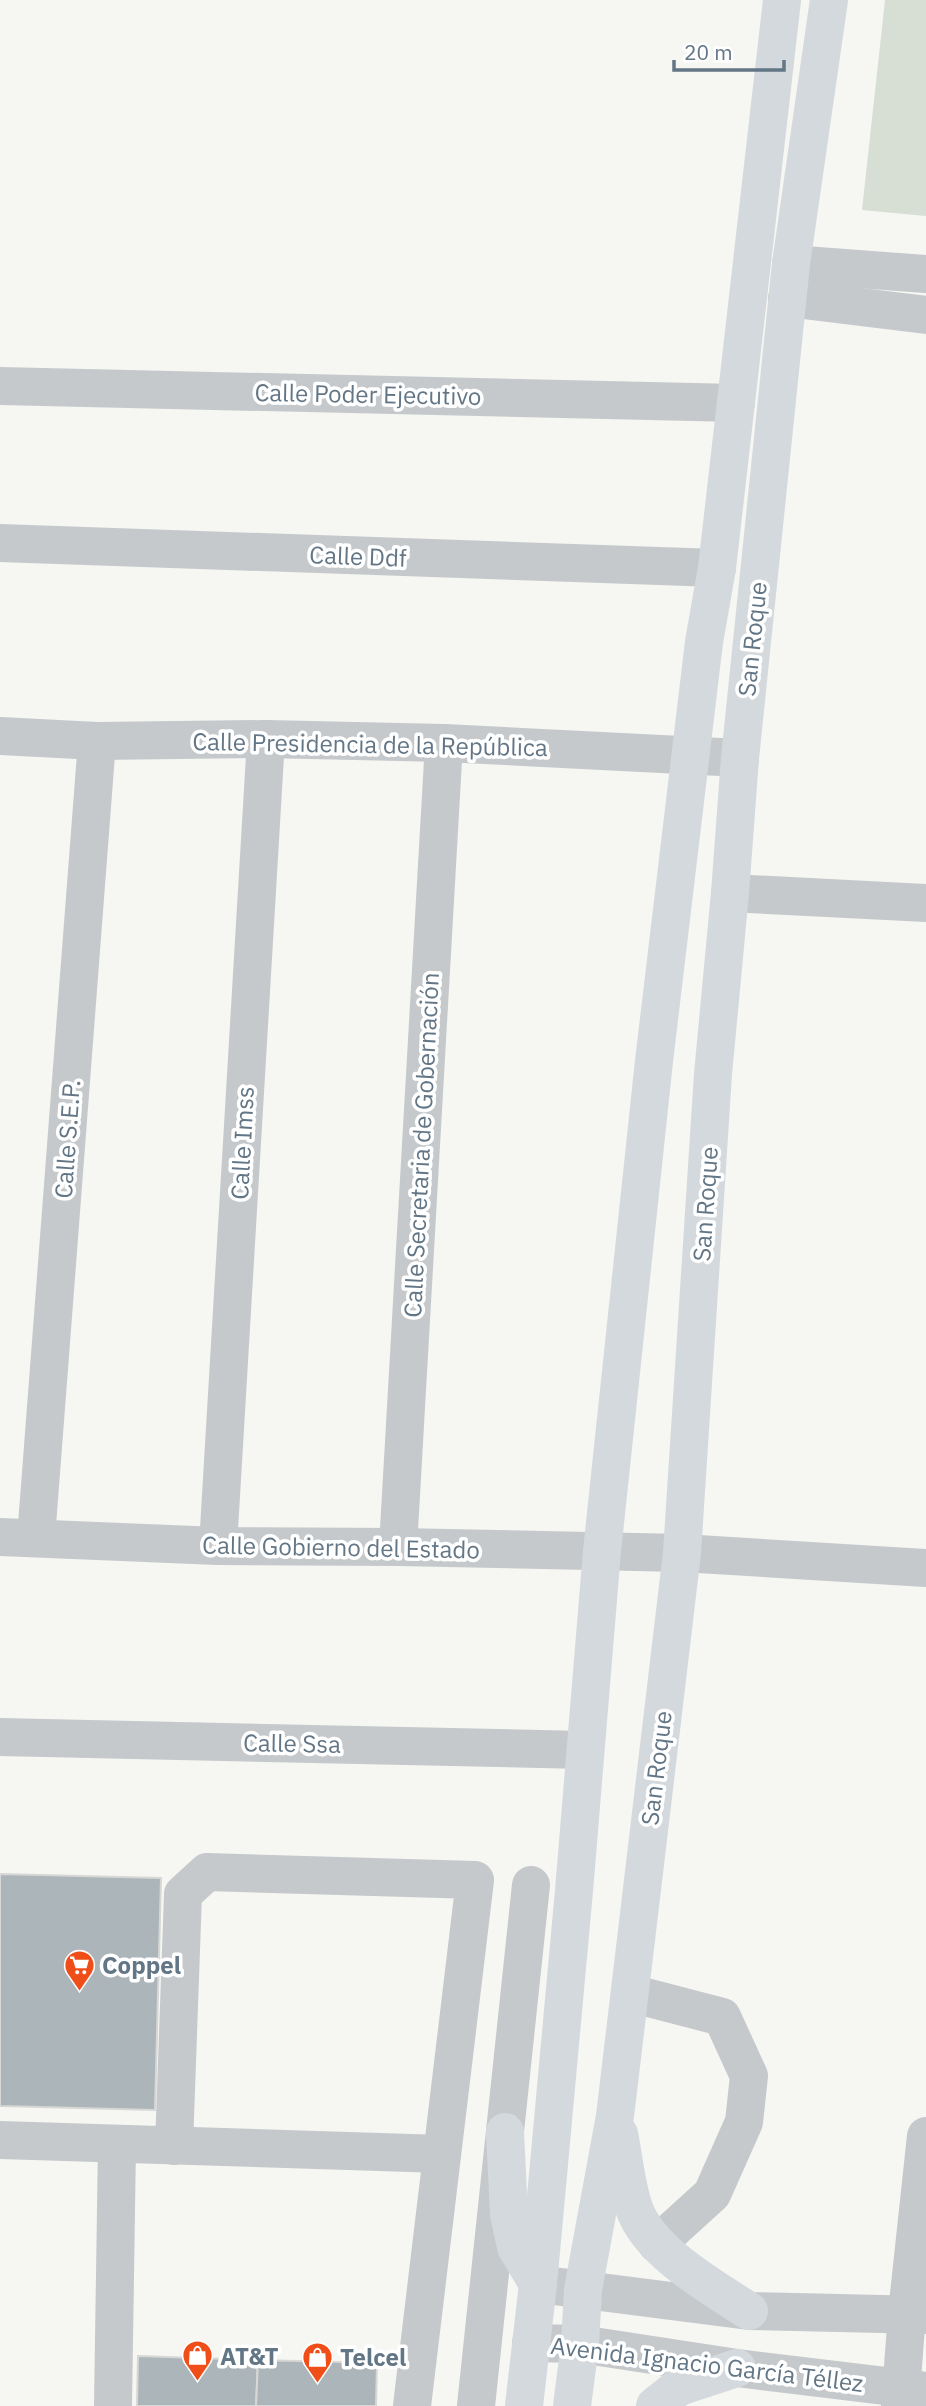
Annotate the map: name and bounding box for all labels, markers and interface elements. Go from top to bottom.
scale bar [674,28,784,72]
text: 20 m [684,38,733,66]
street label: Calle Poder Ejecutivo [254,376,482,412]
street label: Calle Ddf [309,538,407,574]
street label: San Roque [730,580,774,698]
street label: Calle Presidencia de la República [192,725,548,763]
street label: Calle Secretaria de Gobernación [396,972,446,1318]
street label: Calle S.E.P. [47,1078,87,1200]
street label: Calle Imss [223,1086,261,1200]
street label: San Roque [685,1145,725,1263]
street label: Calle Gobierno del Estado [202,1529,480,1565]
street label: San Roque [633,1709,679,1827]
street label: Calle Ssa [243,1726,341,1760]
supermarket icon: Coppel [62,1948,96,1992]
place label: Coppel [102,1949,181,1981]
street label: Avenida Ignacio García Téllez [549,2329,865,2399]
shop icon: AT&T [180,2339,214,2383]
place label: AT&T [220,2340,279,2372]
shop icon: Telcel [300,2340,334,2384]
place label: Telcel [340,2341,406,2373]

